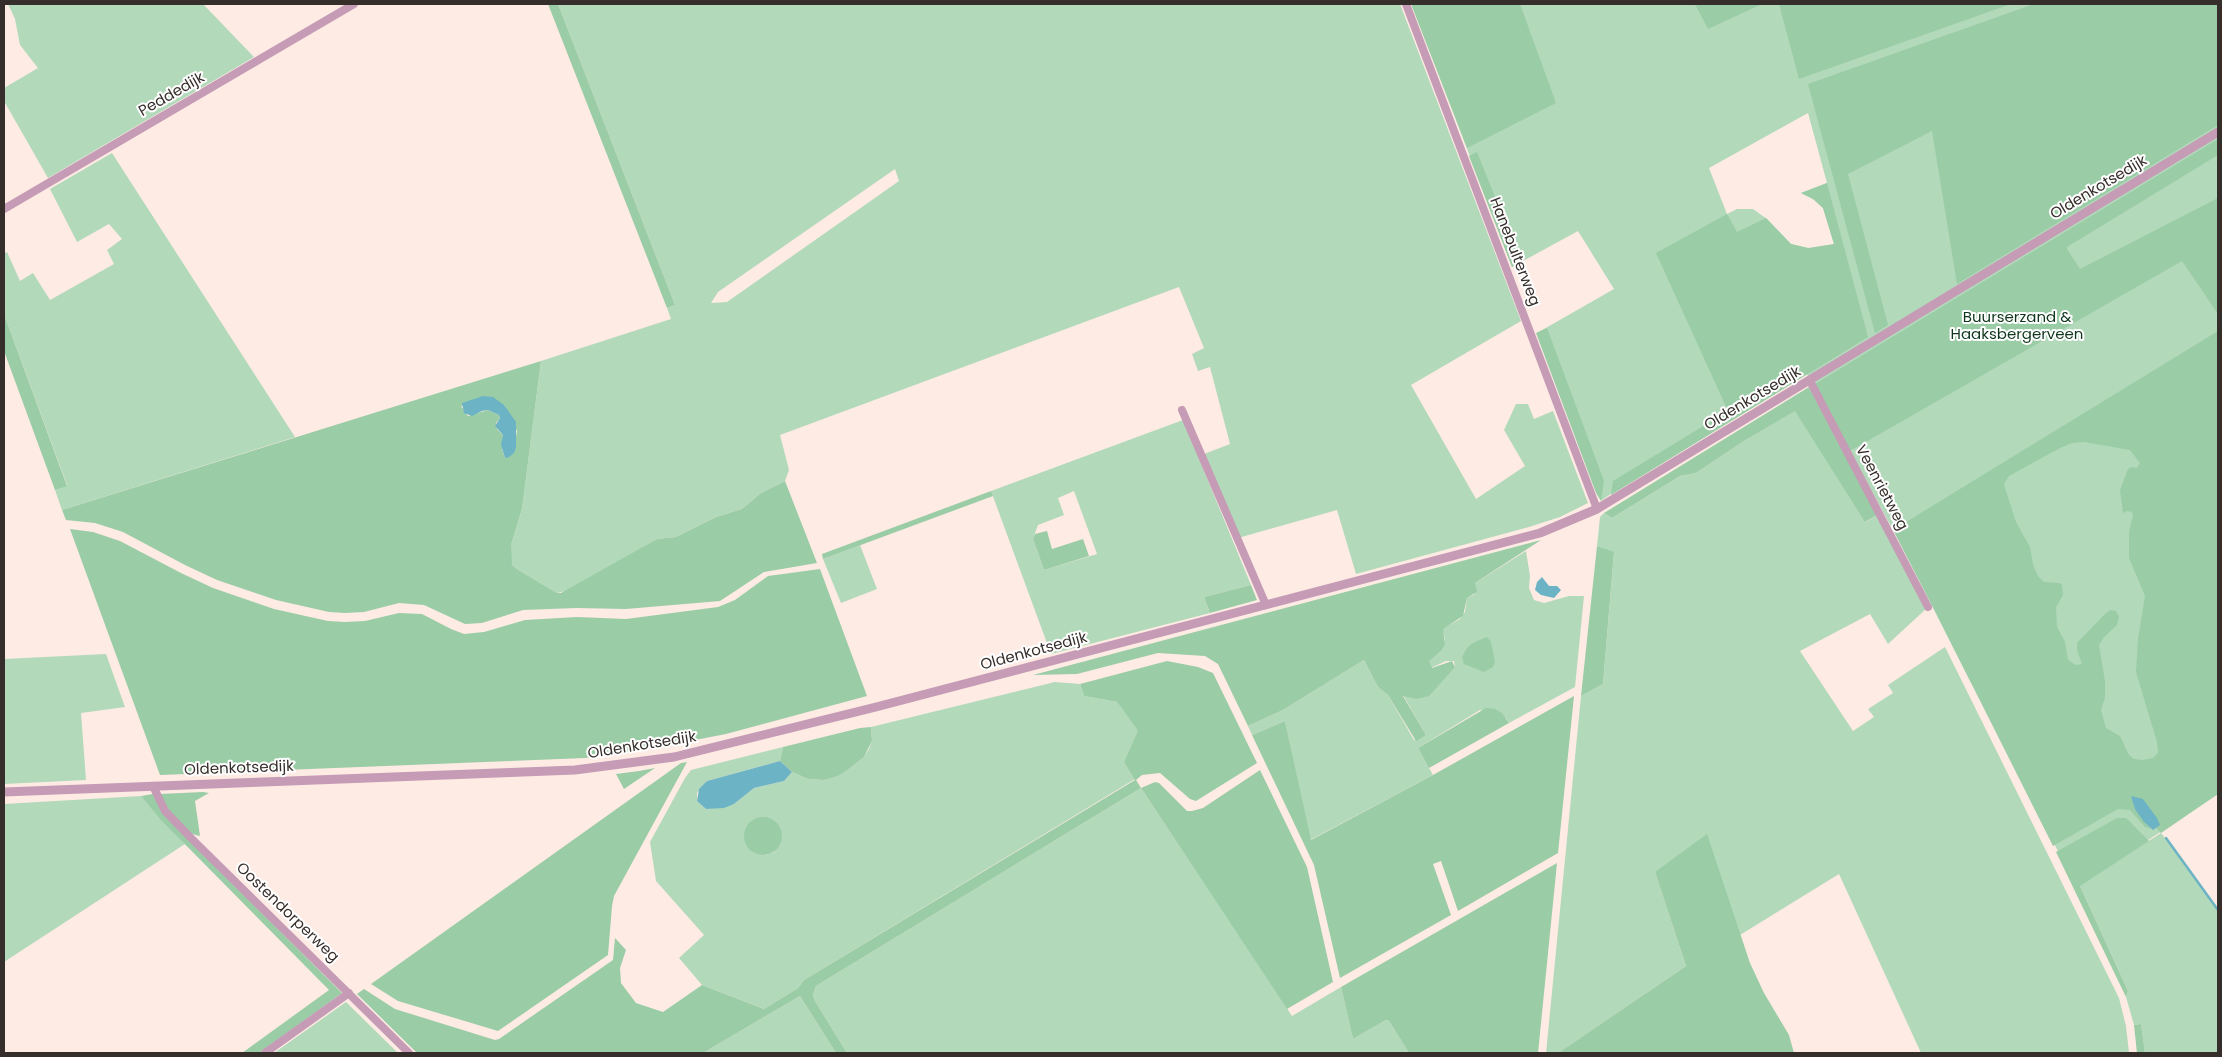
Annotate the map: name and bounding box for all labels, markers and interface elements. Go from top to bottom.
street label: Peddedijk [136,69,208,121]
street label: Oldenkotsedijk [2047,152,2151,224]
street label: Hanebulterweg [1485,195,1543,309]
park label: Buurserzand & Haaksbergerveen [1951,309,2083,344]
street label: Oldenkotsedijk [1701,363,1805,435]
street label: Veenrietweg [1851,442,1911,534]
street label: Oldenkotsedijk [979,629,1089,675]
street label: Oldenkotsedijk [586,729,698,763]
street label: Oldenkotsedijk [184,758,294,780]
street label: Oostendorperweg [232,859,342,967]

